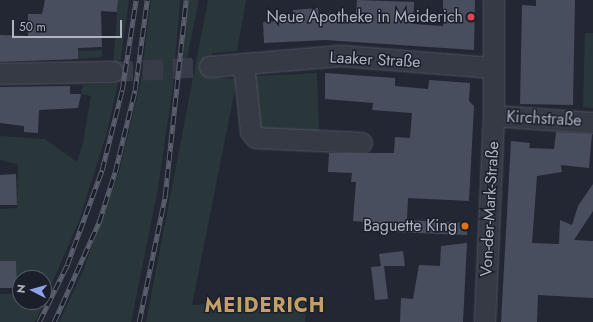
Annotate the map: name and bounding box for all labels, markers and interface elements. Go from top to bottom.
place label: Neue Apotheke in Meiderich [266,7,463,27]
scale bar [14,12,124,38]
marker: Neue Apotheke in Meiderich [466,12,476,22]
text: 50 m [19,18,46,36]
street label: Laaker Straße [329,48,421,72]
street label: Kirchstraße [506,107,582,131]
street label: Von-der-Mark-Straße [477,141,503,277]
place label: Baguette King [363,216,457,236]
marker: Baguette King [460,221,470,231]
north arrow [12,270,52,310]
text: N [13,284,29,294]
district label: MEIDERICH [204,293,326,317]

